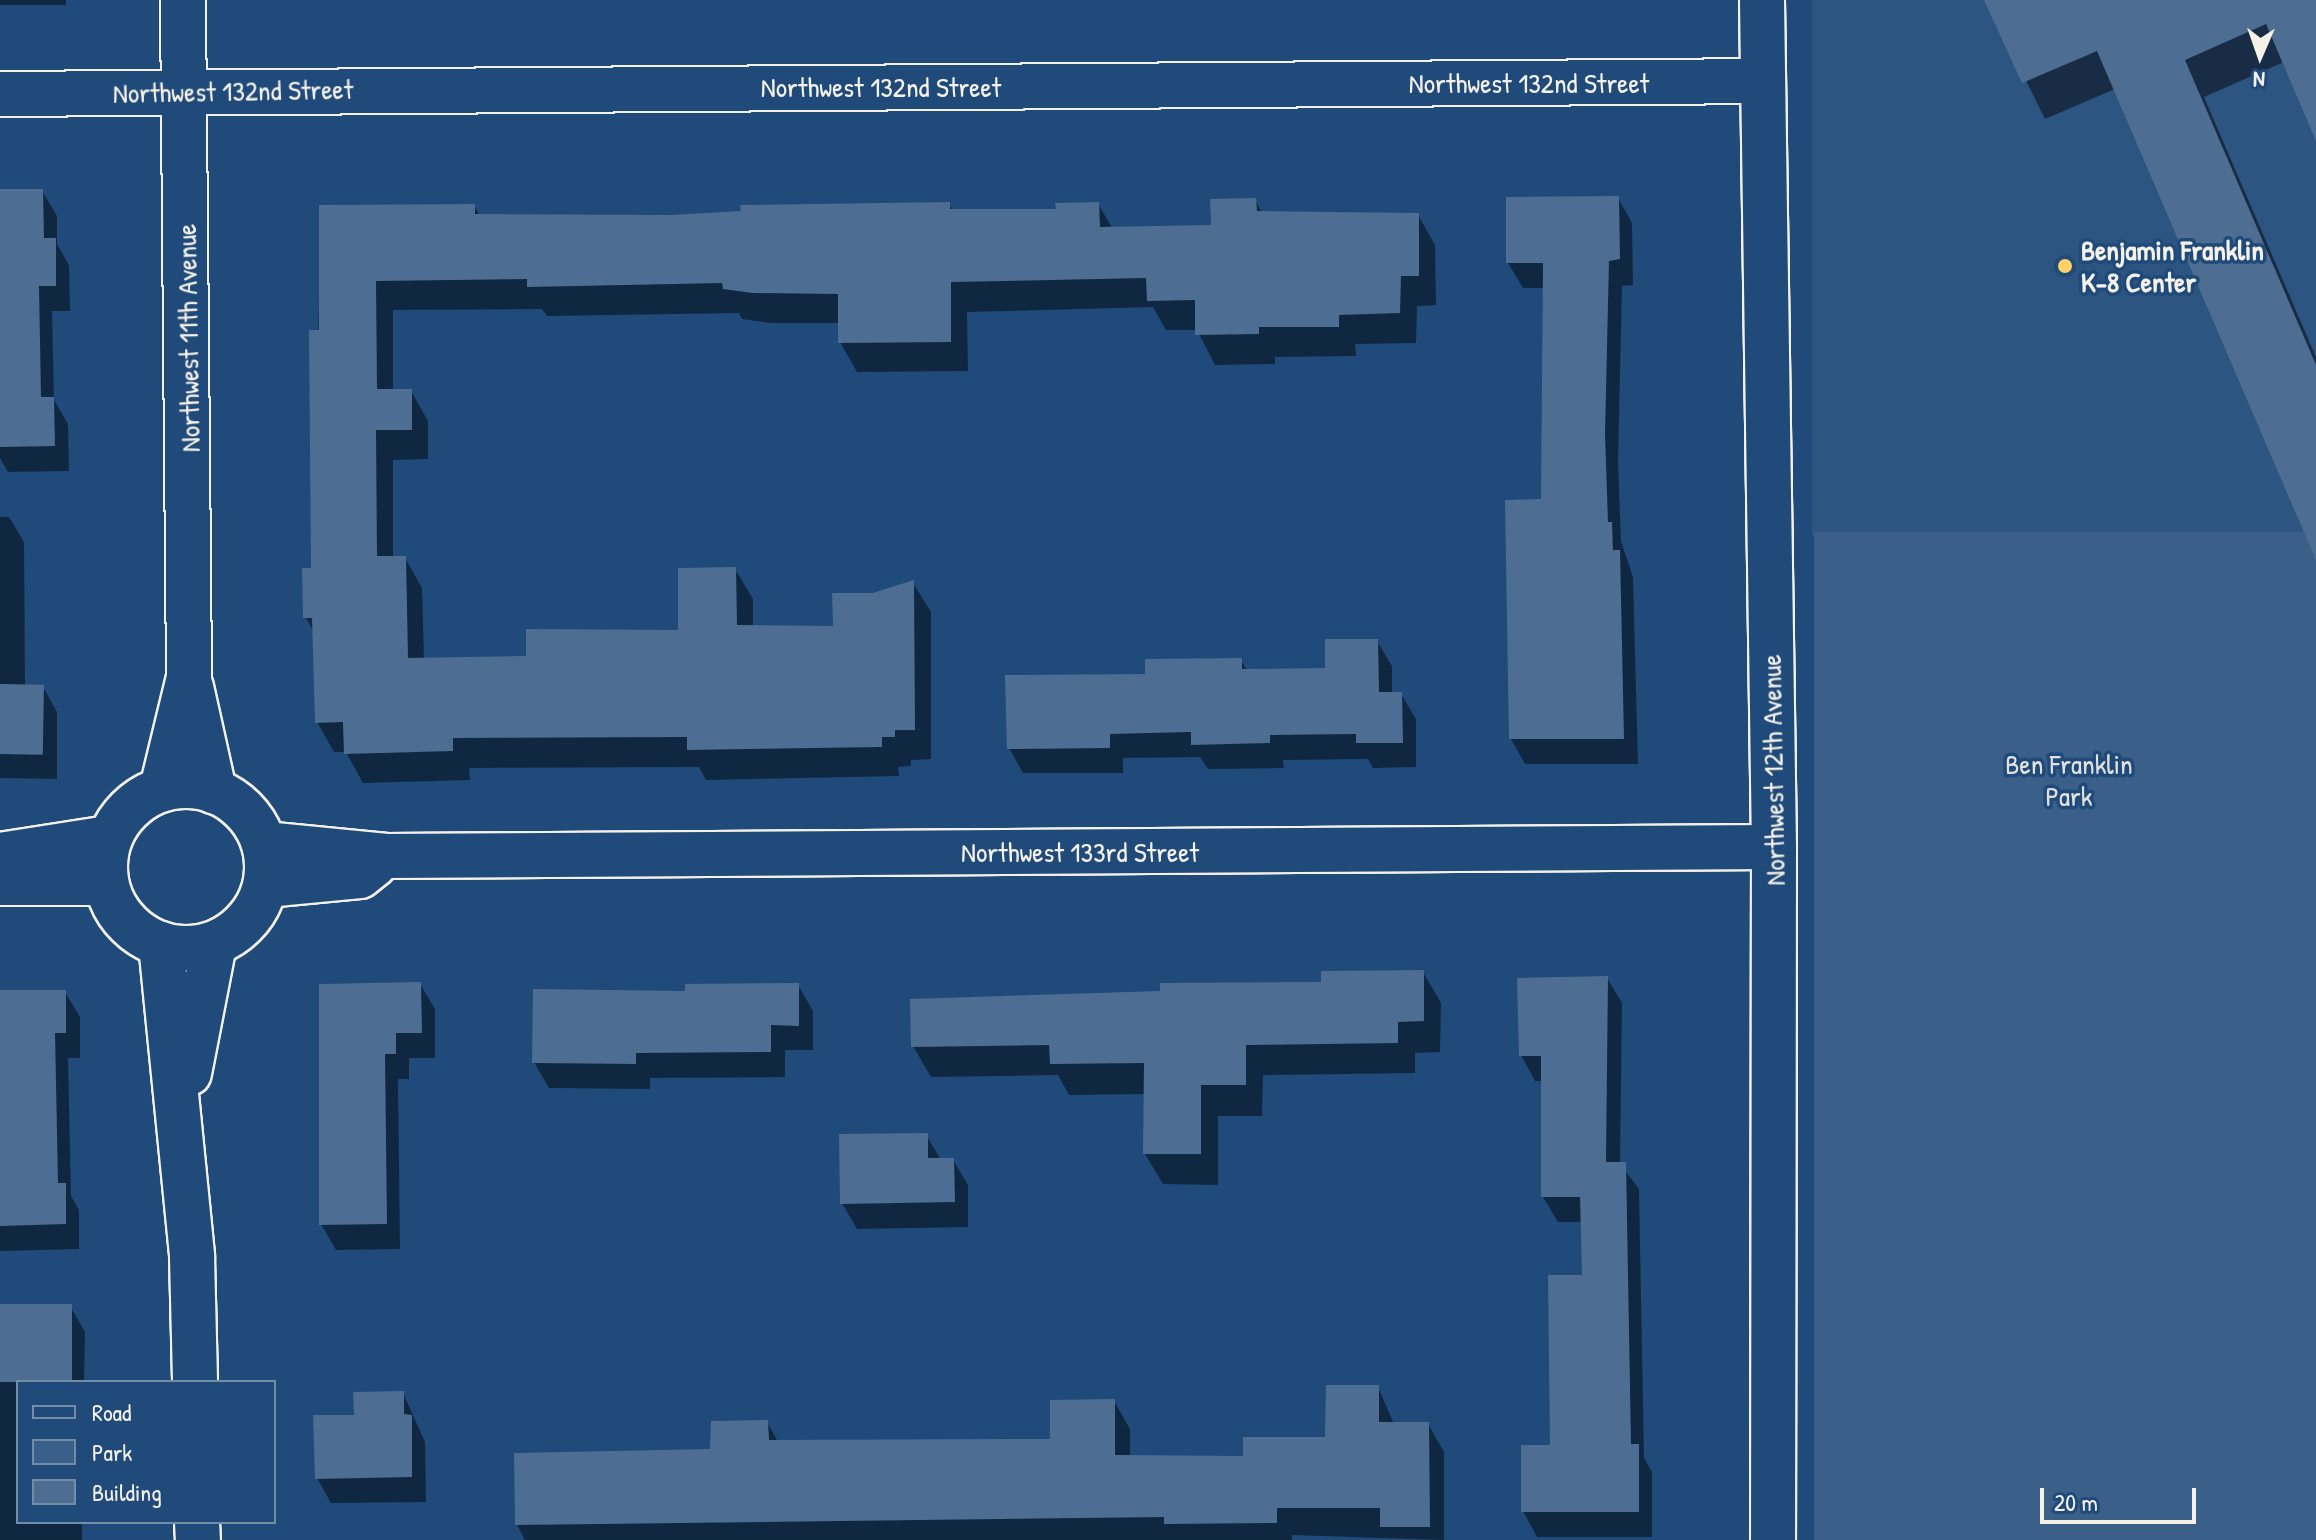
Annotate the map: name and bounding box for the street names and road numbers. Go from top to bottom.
street label: Northwest 132nd Street [1409,66,1649,100]
street label: Northwest 132nd Street [761,70,1001,104]
street label: Northwest 132nd Street [113,72,353,110]
street label: Northwest 11th Avenue [169,223,207,453]
street label: Northwest 12th Avenue [1754,654,1792,886]
street label: Northwest 133rd Street [961,835,1199,869]

